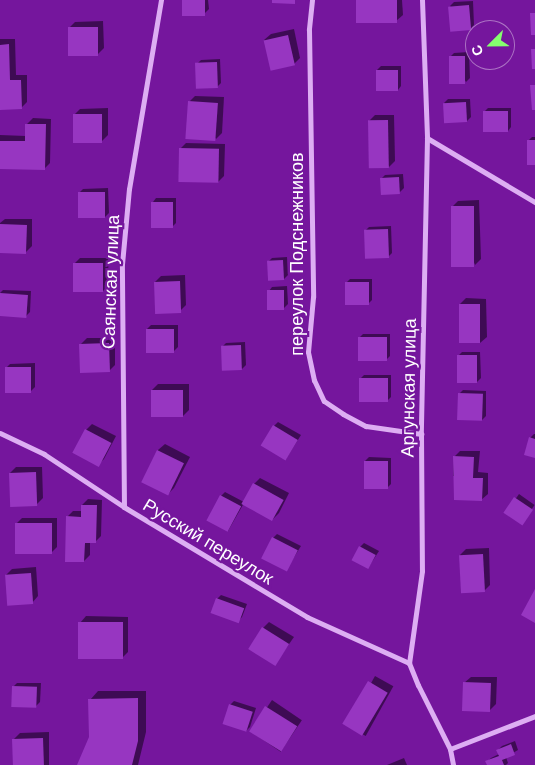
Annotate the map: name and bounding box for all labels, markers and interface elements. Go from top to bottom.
north arrow [465,20,515,70]
text: С [468,43,486,58]
street label: переулок Подснежников [286,152,308,356]
street label: Саянская улица [98,214,124,350]
street label: Аргунская улица [397,318,421,458]
street label: Русский переулок [139,494,277,590]

